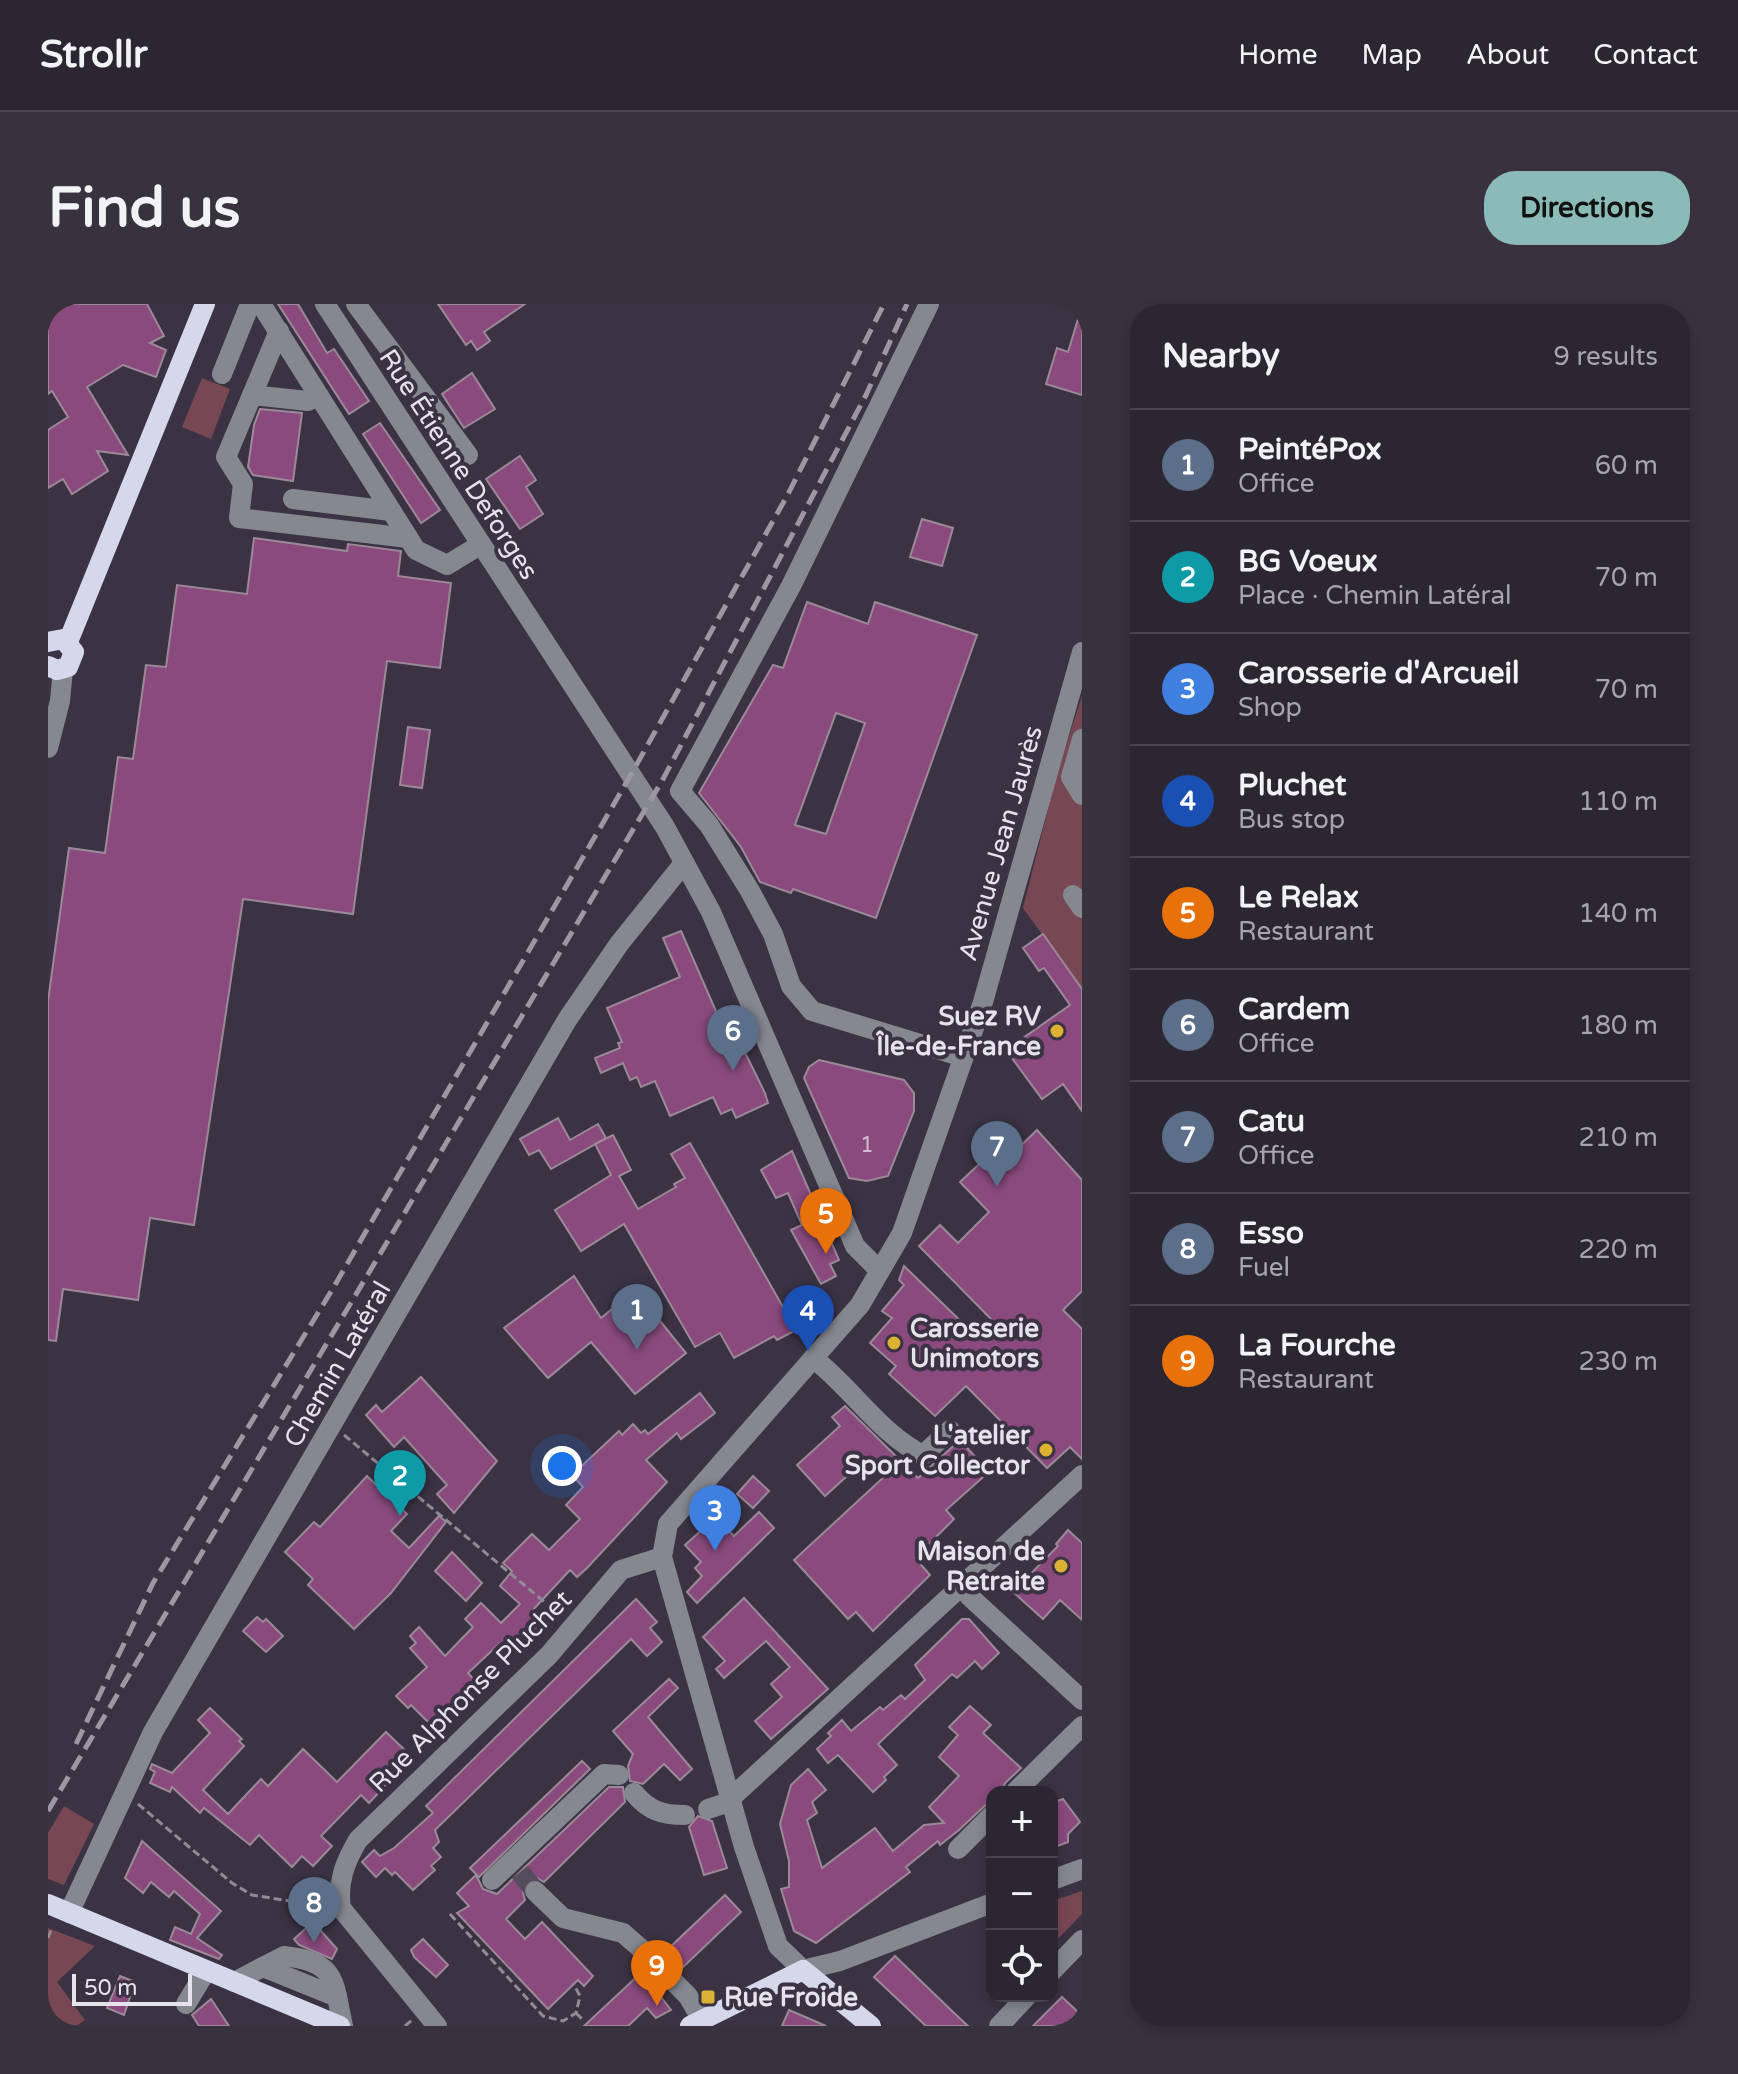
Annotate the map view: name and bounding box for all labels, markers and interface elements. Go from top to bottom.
text: Strollr [40,32,148,78]
text: Home [1238,38,1318,72]
text: Map [1362,38,1422,72]
text: About [1466,38,1549,72]
text: Contact [1593,38,1698,72]
button: Directions [1484,171,1690,245]
text: Find us [48,175,240,242]
text: Nearby [1162,336,1280,377]
text: 9 results [1553,341,1658,372]
street label: Rue Étienne Deforges [373,343,545,585]
text: PeintéPox [1238,431,1382,468]
text: 1 [1180,450,1196,481]
text: 60 m [1595,450,1658,481]
text: Office [1238,468,1314,499]
text: BG Voeux [1238,543,1378,580]
text: 2 [1180,562,1196,593]
text: 70 m [1595,562,1658,593]
text: Place · Chemin Latéral [1238,580,1512,611]
text: Carosserie d'Arcueil [1238,655,1520,692]
text: 3 [1180,674,1196,705]
text: 70 m [1595,674,1658,705]
text: Shop [1238,692,1302,723]
street label: Avenue Jean Jaurès [952,722,1049,964]
text: Pluchet [1238,767,1346,804]
text: 4 [1180,786,1196,817]
text: 110 m [1578,786,1658,817]
text: Bus stop [1238,804,1345,835]
text: Le Relax [1238,879,1359,916]
text: 5 [1180,898,1196,929]
text: 140 m [1578,898,1658,929]
text: Restaurant [1238,916,1374,947]
text: Cardem [1238,991,1350,1028]
place label: Suez RV Île-de-France [875,1001,1041,1062]
pin: 6 [707,1005,759,1071]
text: 6 [1180,1010,1196,1041]
text: 180 m [1578,1010,1658,1041]
marker: Suez RV Île-de-France [1048,1022,1066,1040]
text: Office [1238,1028,1314,1059]
text: Catu [1238,1103,1305,1140]
pin: 7 [971,1121,1023,1187]
text: 7 [1180,1122,1196,1153]
text: 210 m [1578,1122,1658,1153]
house number: 1 [860,1132,874,1158]
text: Office [1238,1140,1314,1171]
pin: 5 [800,1188,852,1254]
text: Esso [1238,1215,1304,1252]
text: 8 [1180,1234,1196,1265]
text: 220 m [1578,1234,1658,1265]
text: Fuel [1238,1252,1290,1283]
street label: Chemin Latéral [277,1276,397,1453]
pin: 1 [611,1284,663,1350]
pin: 4 [782,1285,834,1351]
place label: Carosserie Unimotors [910,1313,1039,1374]
text: La Fourche [1238,1327,1396,1364]
marker: Carosserie Unimotors [885,1334,903,1352]
text: 9 [1180,1346,1196,1377]
text: 230 m [1578,1346,1658,1377]
text: Restaurant [1238,1364,1374,1395]
place label: L'atelier Sport Collector [845,1420,1031,1481]
marker: L'atelier Sport Collector [1037,1441,1055,1459]
your location [542,1446,582,1486]
pin: 2 [374,1450,426,1516]
pin: 3 [689,1485,741,1551]
place label: Maison de Retraite [917,1536,1045,1597]
marker: Maison de Retraite [1052,1557,1070,1575]
street label: Rue Alphonse Pluchet [363,1584,578,1799]
map controls [986,1786,1058,2002]
button: + [986,1786,1058,1858]
button: − [986,1858,1058,1930]
pin: 8 [288,1877,340,1943]
button: locate [986,1930,1058,2002]
pin: 9 [631,1940,683,2006]
scale bar [72,1970,192,2006]
text: 50 m [84,1975,138,2001]
place label: Rue Froide [724,1982,858,2013]
marker: Rue Froide [699,1988,717,2006]

